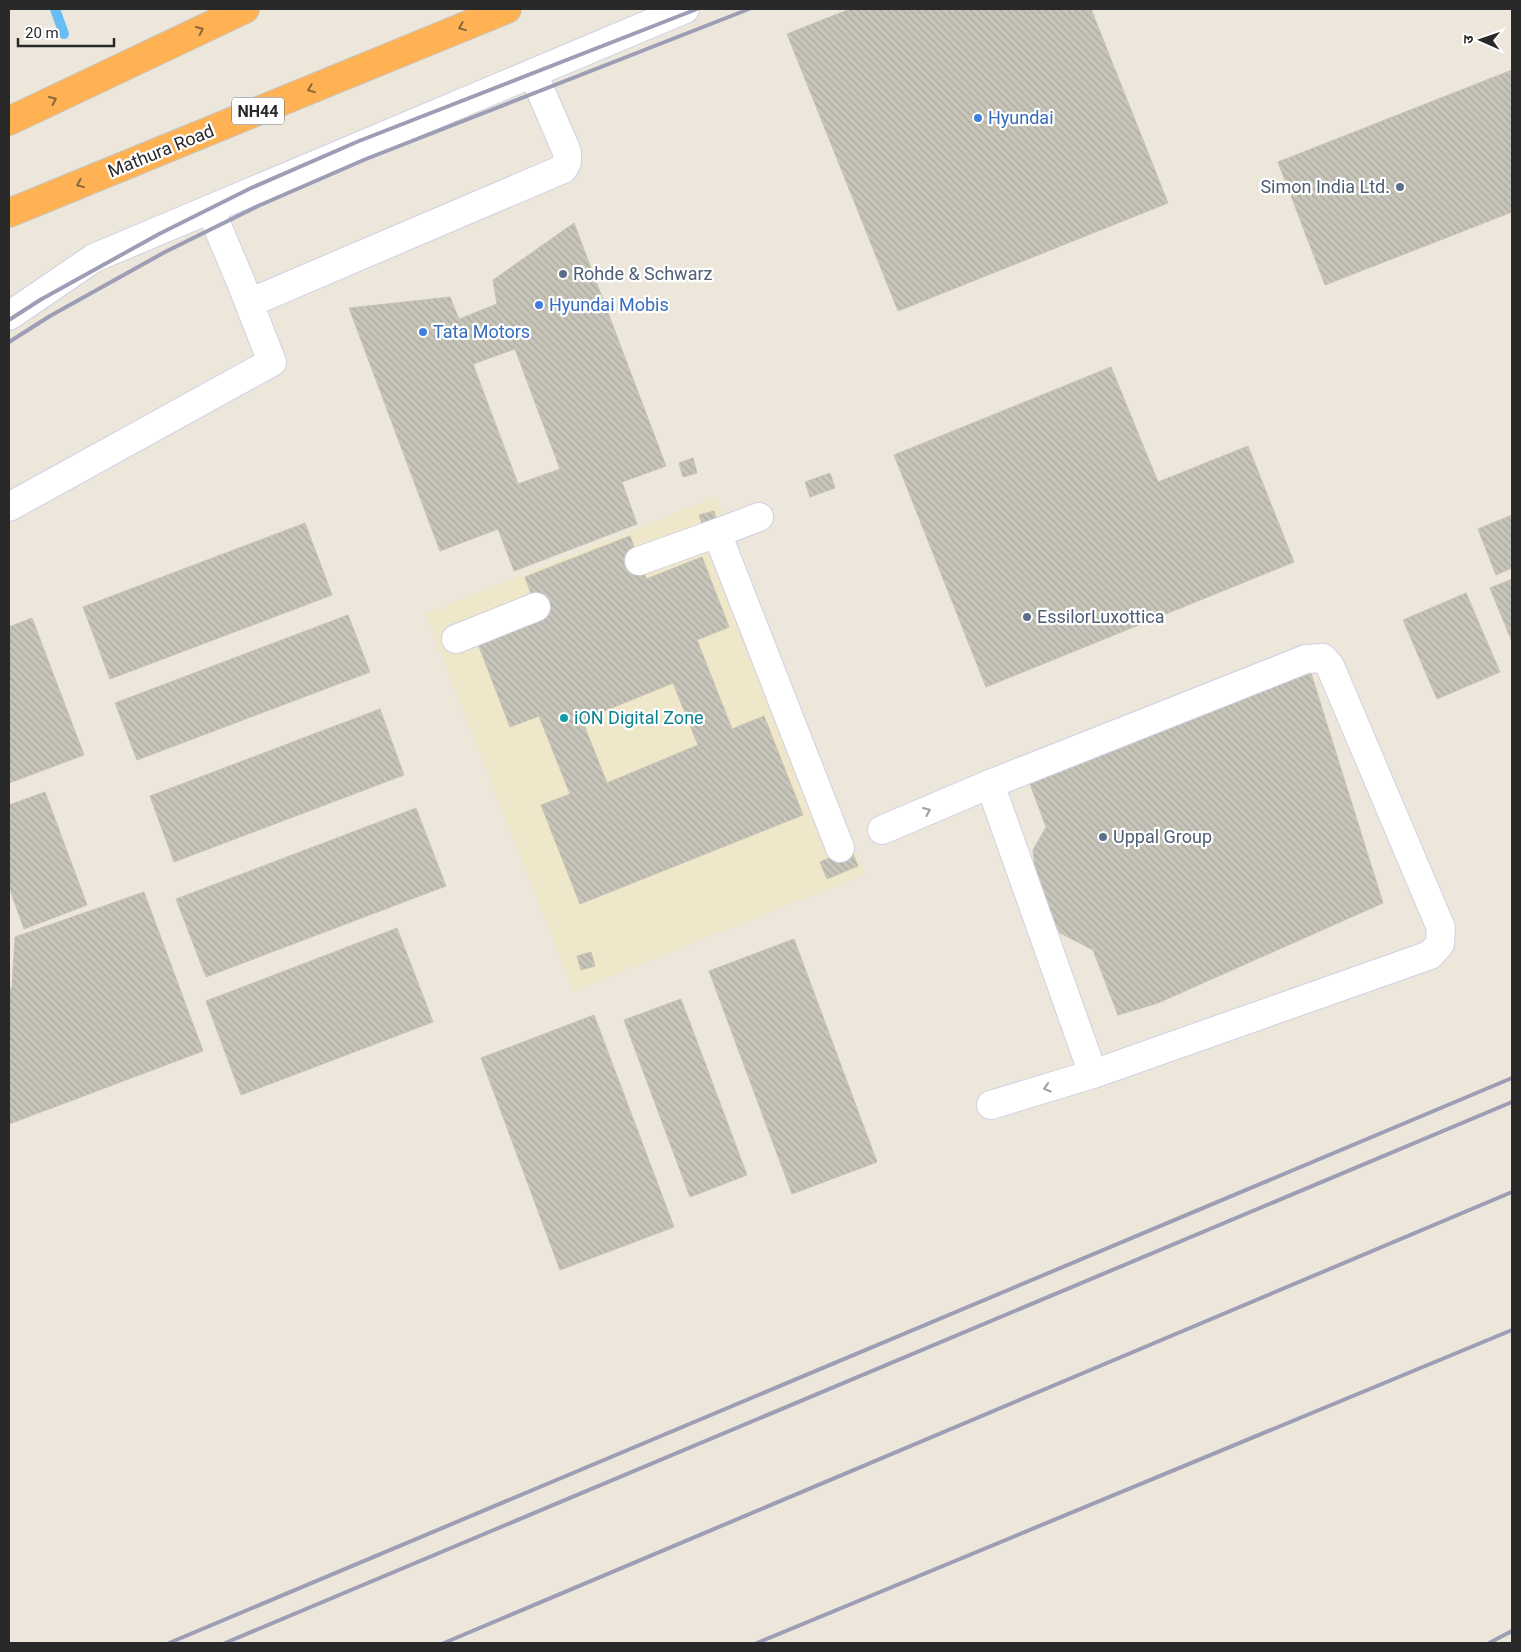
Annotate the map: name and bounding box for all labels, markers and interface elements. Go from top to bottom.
scale bar [18,15,114,47]
north arrow [1456,15,1506,65]
one-way arrow [458,21,467,32]
text: 20 m [25,24,59,42]
one-way arrow [194,27,203,37]
text: उ [1460,34,1476,44]
one-way arrow [308,83,316,93]
one-way arrow [48,96,57,106]
road number: NH44 [232,98,284,124]
place label: Hyundai [988,107,1054,128]
marker: Hyundai [972,112,984,124]
street label: Mathura Road [105,120,217,181]
place label: Simon India Ltd. [1260,176,1390,197]
one-way arrow [76,178,85,188]
marker: Simon India Ltd. [1394,181,1406,193]
place label: Rohde & Schwarz [573,263,713,284]
marker: Rohde & Schwarz [557,268,569,280]
place label: Hyundai Mobis [549,294,669,315]
marker: Hyundai Mobis [533,299,545,311]
place label: Tata Motors [433,321,530,342]
marker: Tata Motors [417,326,429,338]
place label: EssilorLuxottica [1037,606,1165,627]
marker: EssilorLuxottica [1021,611,1033,623]
place label: iON Digital Zone [574,707,704,728]
marker: iON Digital Zone [558,712,570,724]
one-way arrow [922,807,931,818]
place label: Uppal Group [1113,826,1212,847]
marker: Uppal Group [1097,831,1109,843]
one-way arrow [1043,1082,1051,1092]

